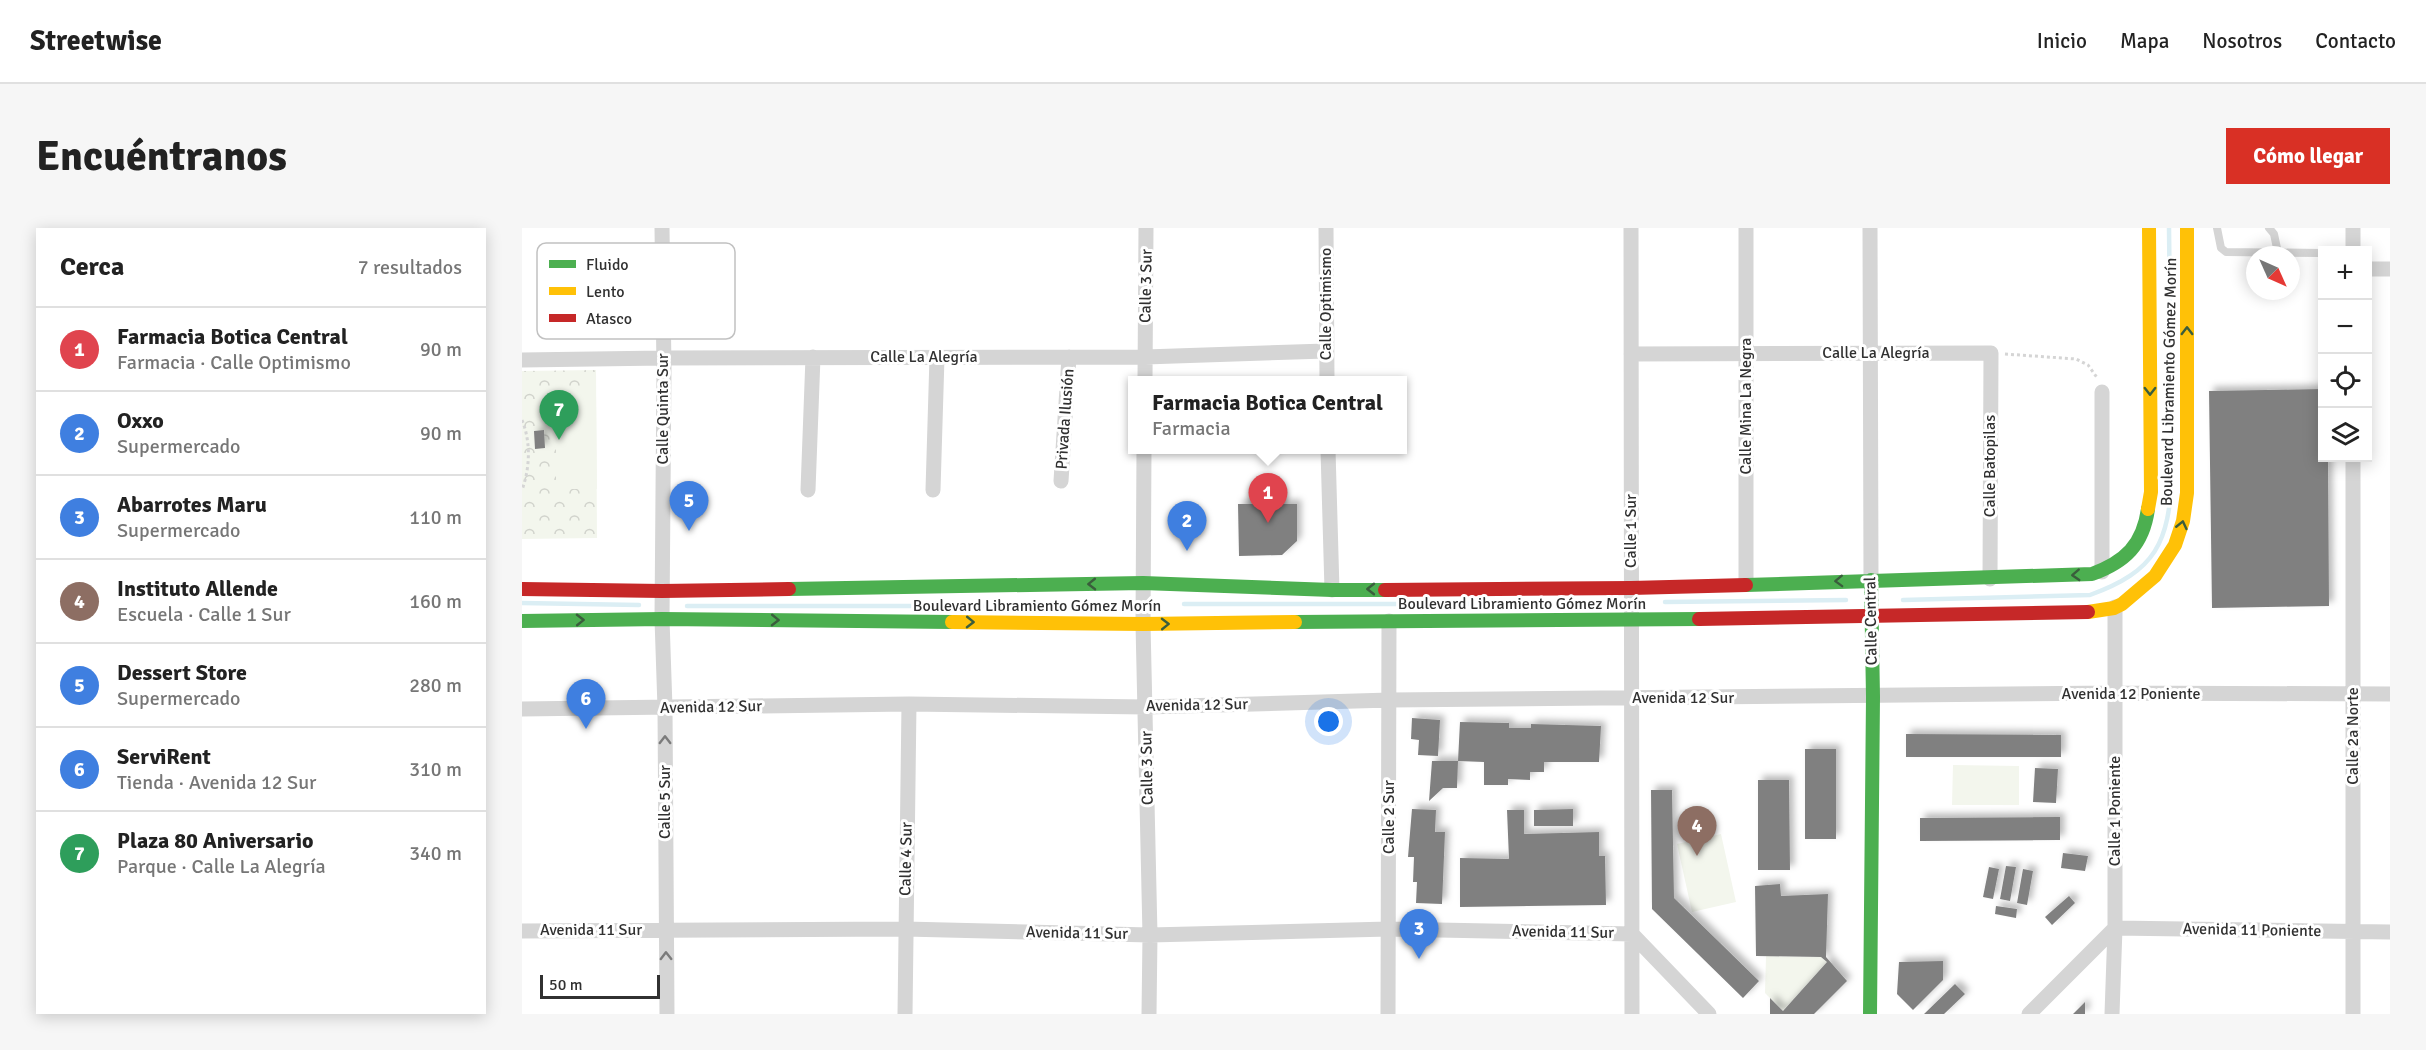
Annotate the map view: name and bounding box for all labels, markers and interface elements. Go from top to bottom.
text: Streetwise [30,24,162,58]
text: Inicio [2037,28,2087,54]
text: Mapa [2120,28,2169,54]
text: Nosotros [2202,28,2282,54]
text: Contacto [2315,28,2396,54]
button: Cómo llegar [2226,128,2390,184]
text: Encuéntranos [36,131,287,182]
legend [537,243,735,339]
north arrow [2246,246,2300,300]
map controls [2318,246,2372,462]
button: + [2318,246,2372,300]
street label: Calle Optimismo [1316,248,1336,360]
street label: Calle 3 Sur [1135,249,1157,323]
text: Cerca [60,251,124,283]
text: 7 resultados [358,255,462,280]
text: Fluido [586,255,629,275]
street label: Boulevard Libramiento Gómez Morín [2157,258,2181,506]
text: Lento [586,282,624,302]
button: − [2318,300,2372,354]
text: Atasco [586,309,632,329]
text: Farmacia Botica Central [117,323,348,350]
one-way arrow [2181,326,2193,335]
text: 1 [74,337,85,362]
text: 90 m [420,337,462,362]
street label: Calle Mina La Negra [1736,338,1756,474]
street label: Calle La Alegría [1822,343,1930,363]
street label: Calle La Alegría [870,347,978,367]
text: Farmacia · Calle Optimismo [117,350,351,375]
street label: Calle Quinta Sur [653,353,673,465]
button: locate [2318,354,2372,408]
street label: Privada Ilusión [1052,368,1078,470]
popup [1128,376,1407,454]
one-way arrow [2144,387,2156,396]
text: Farmacia Botica Central [1152,389,1383,416]
pin: 7 [540,390,579,440]
text: Oxxo [117,407,164,434]
button: layers [2318,408,2372,462]
street label: Calle Batopilas [1980,415,2000,517]
text: Farmacia [1152,416,1231,441]
text: 2 [74,421,85,446]
text: 90 m [420,421,462,446]
text: Supermercado [117,434,240,459]
pin: 1 [1248,474,1288,523]
pin: 5 [670,482,708,531]
text: Abarrotes Maru [117,491,267,518]
street label: Calle 1 Sur [1621,494,1641,568]
pin: 2 [1168,502,1206,551]
text: 3 [74,505,85,530]
text: 110 m [409,505,462,530]
text: Supermercado [117,518,240,543]
one-way arrow [2174,520,2187,530]
one-way arrow [2072,568,2081,581]
text: Instituto Allende [117,575,278,602]
one-way arrow [1835,575,1844,587]
street label: Calle Central [1860,576,1882,666]
one-way arrow [1088,577,1097,590]
one-way arrow [1367,583,1376,595]
text: 4 [74,589,85,614]
text: 160 m [409,589,462,614]
street label: Boulevard Libramiento Gómez Morín [1398,594,1646,614]
street label: Boulevard Libramiento Gómez Morín [913,596,1161,616]
text: Escuela · Calle 1 Sur [117,602,291,627]
one-way arrow [576,614,585,626]
one-way arrow [771,614,780,626]
one-way arrow [966,616,975,628]
one-way arrow [1161,618,1170,630]
text: Dessert Store [117,659,247,686]
text: 5 [74,673,85,698]
text: 280 m [409,673,462,698]
pin: 6 [566,680,606,729]
street label: Avenida 12 Poniente [2062,684,2200,704]
text: Supermercado [117,686,240,711]
street label: Calle 2a Norte [2343,687,2363,785]
street label: Avenida 12 Sur [1632,688,1734,708]
street label: Avenida 12 Sur [1146,694,1248,716]
street label: Avenida 12 Sur [660,696,762,718]
your location [1314,707,1343,736]
street label: Calle 3 Sur [1136,731,1158,805]
one-way arrow [659,735,671,744]
text: ServiRent [117,743,211,770]
street label: Calle 1 Poniente [2105,756,2125,866]
text: 6 [74,757,85,782]
text: 310 m [409,757,462,782]
street label: Calle 5 Sur [655,765,675,839]
text: Tienda · Avenida 12 Sur [117,770,316,795]
street label: Calle 2 Sur [1379,780,1399,854]
pin: 4 [1678,806,1716,856]
street label: Calle 4 Sur [895,822,917,896]
text: Plaza 80 Aniversario [117,827,314,854]
text: 7 [74,841,85,866]
text: 340 m [409,841,462,866]
text: Parque · Calle La Alegría [117,854,326,879]
pin: 3 [1400,910,1438,959]
street label: Avenida 11 Poniente [2182,919,2322,941]
street label: Avenida 11 Sur [540,920,642,940]
street label: Avenida 11 Sur [1512,921,1614,943]
street label: Avenida 11 Sur [1026,922,1128,944]
one-way arrow [659,951,672,960]
scale bar [540,972,660,1000]
text: 50 m [549,975,583,995]

